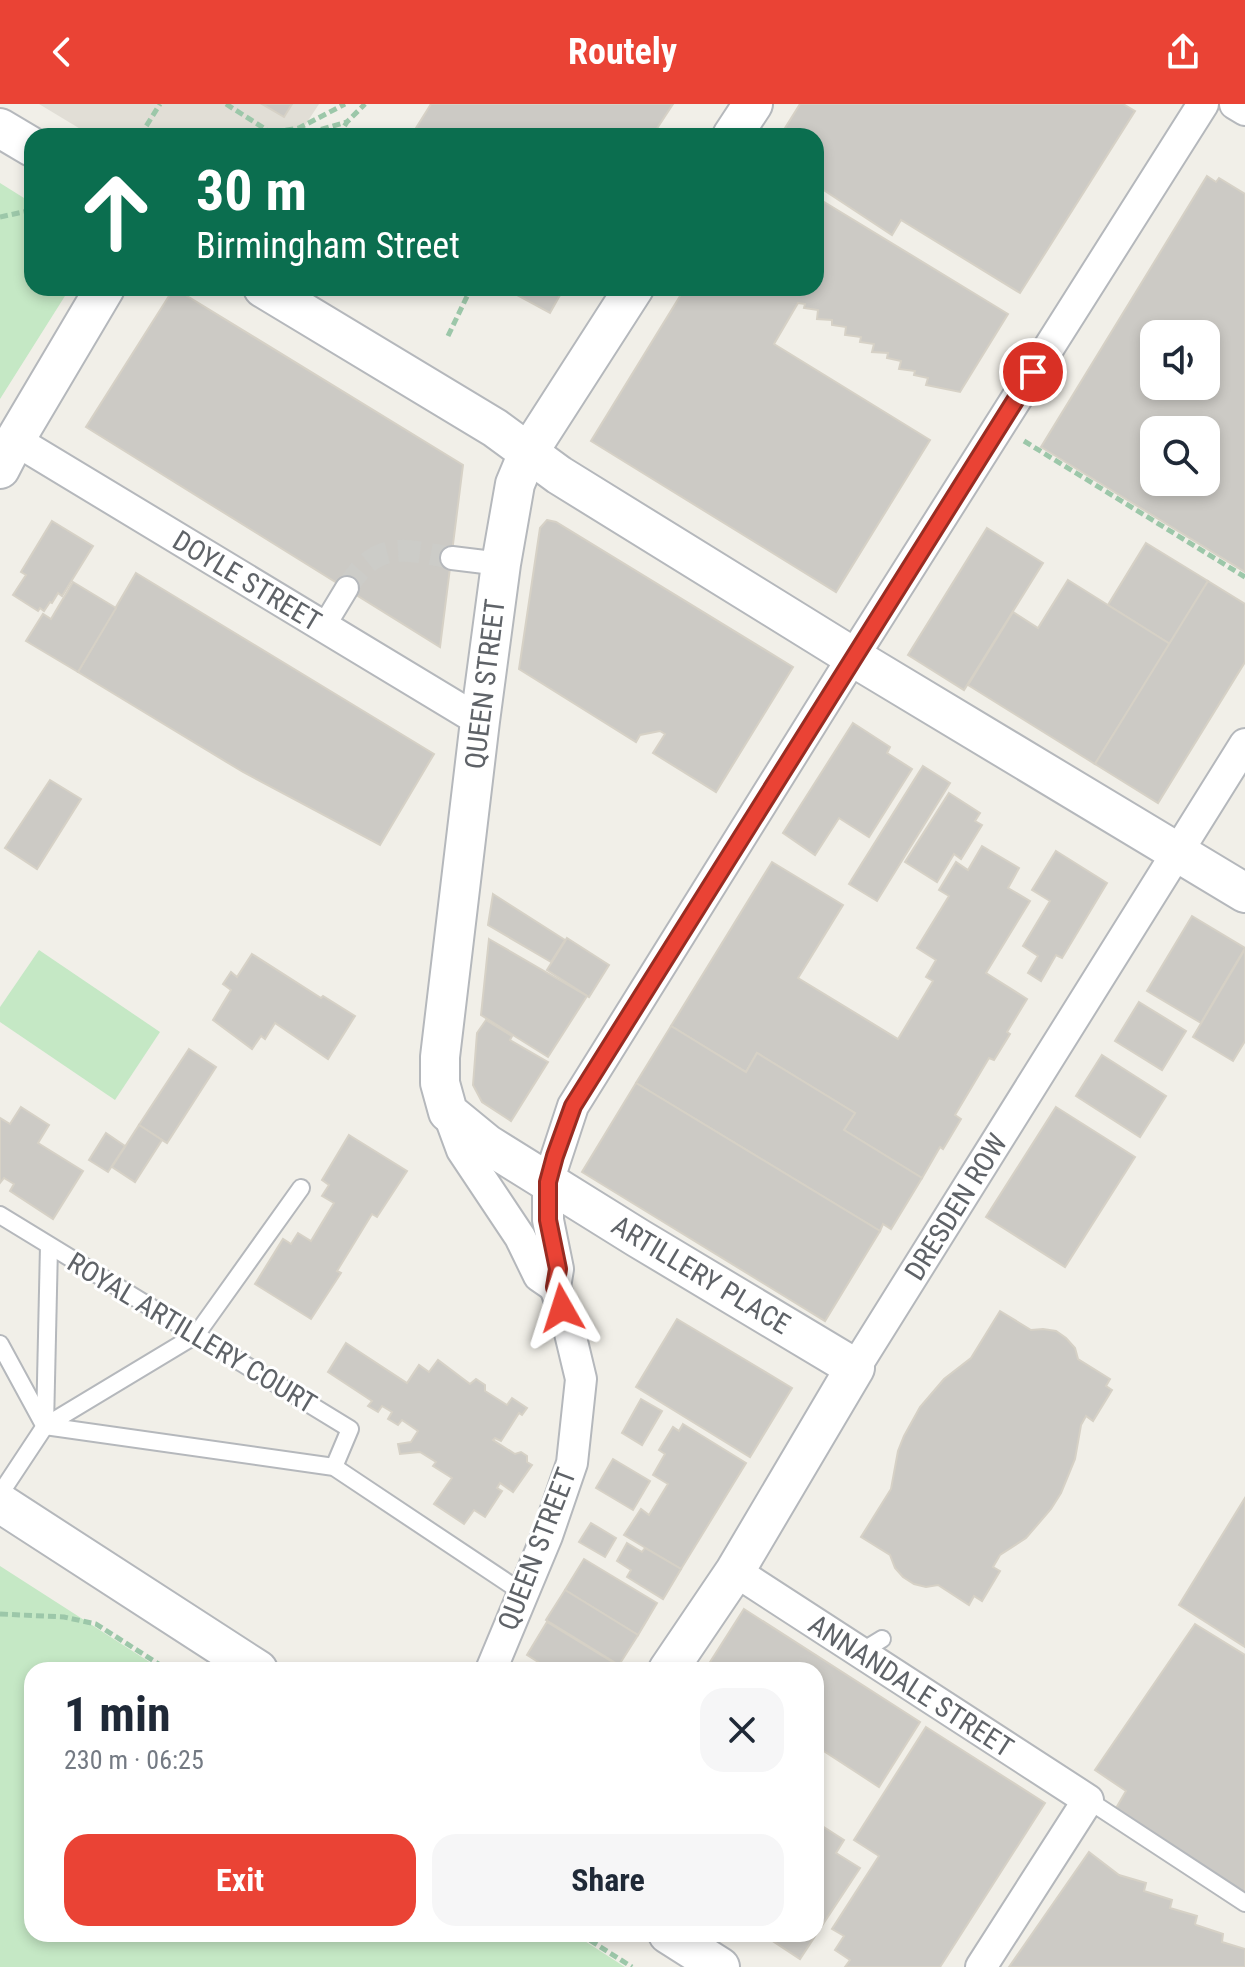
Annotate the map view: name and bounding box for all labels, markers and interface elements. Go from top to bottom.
icon: back [40,30,84,74]
icon: share [1161,30,1205,74]
text: Routely [568,31,677,73]
text: 30 m [196,158,307,224]
icon: ahead [64,160,168,264]
text: Birmingham Street [196,225,460,267]
map controls [1140,320,1220,496]
button: sound [1140,320,1220,400]
pin [999,338,1067,406]
icon: arrive [1011,350,1055,394]
button: search [1140,416,1220,496]
street label: DOYLE STREET [167,524,327,638]
street label: QUEEN STREET [458,597,512,771]
street label: DRESDEN ROW [898,1128,1014,1286]
street label: ARTILLERY PLACE [606,1209,796,1341]
street label: ROYAL ARTILLERY COURT [62,1246,322,1420]
position arrow [520,1266,604,1350]
street label: QUEEN STREET [491,1463,583,1635]
street label: ANNANDALE STREET [803,1608,1019,1764]
text: 1 min [64,1686,171,1743]
button: close [700,1688,784,1772]
text: 230 m · 06:25 [64,1745,204,1775]
button: Exit [64,1834,416,1926]
button: Share [432,1834,784,1926]

